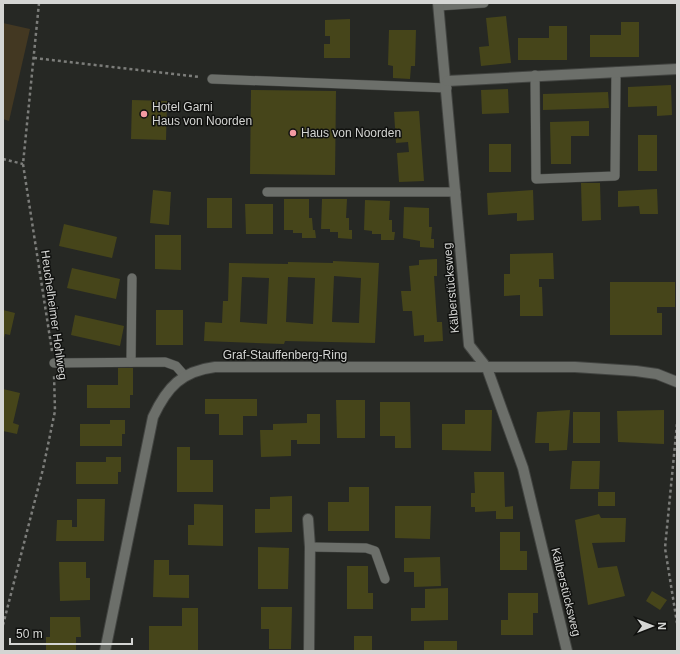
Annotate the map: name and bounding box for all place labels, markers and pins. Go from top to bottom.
place label: Hotel Garni Haus von Noorden [152,100,252,128]
marker: Hotel Garni Haus von Noorden [139,109,149,119]
place label: Haus von Noorden [301,126,401,140]
marker: Haus von Noorden [288,128,298,138]

